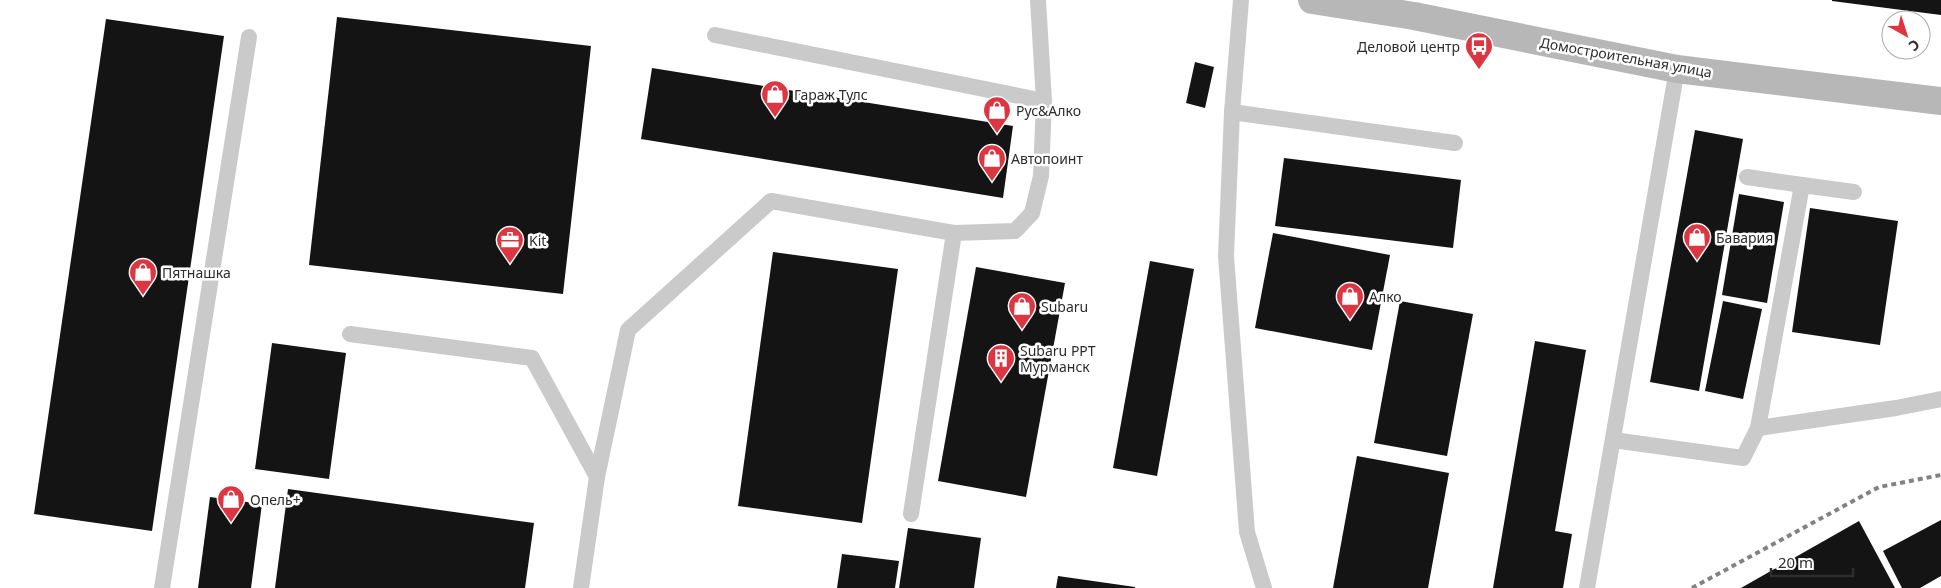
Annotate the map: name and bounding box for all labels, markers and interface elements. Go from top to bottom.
north arrow [1881,10,1931,60]
bus stop icon: Деловой центр [1464,31,1494,70]
street label: Домостроительная улица [1539,33,1713,81]
text: С [1905,35,1924,56]
place label: Деловой центр [1357,37,1460,56]
shop icon: Гараж Тулс [760,79,790,118]
place label: Гараж Тулс [794,85,868,104]
shop icon: Рус&Алко [982,95,1012,134]
place label: Рус&Алко [1016,101,1081,120]
shop icon: Автопоинт [977,143,1007,182]
place label: Автопоинт [1011,149,1083,168]
shop icon: Бавария [1682,222,1712,261]
office icon: Kit [495,225,525,264]
place label: Бавария [1716,228,1773,247]
place label: Kit [529,231,546,250]
shop icon: Пятнашка [128,257,158,296]
place label: Пятнашка [162,263,231,282]
shop icon: Алко [1335,281,1365,320]
place label: Алко [1369,287,1402,306]
shop icon: Subaru [1007,291,1037,330]
place label: Subaru [1041,297,1088,316]
place label: Subaru РРТ Мурманск [1020,341,1096,376]
building icon: Subaru РРТ Мурманск [986,343,1016,382]
shop icon: Опель+ [216,484,246,523]
place label: Опель+ [250,490,301,509]
scale bar [1771,546,1854,578]
text: 20 m [1778,552,1813,572]

